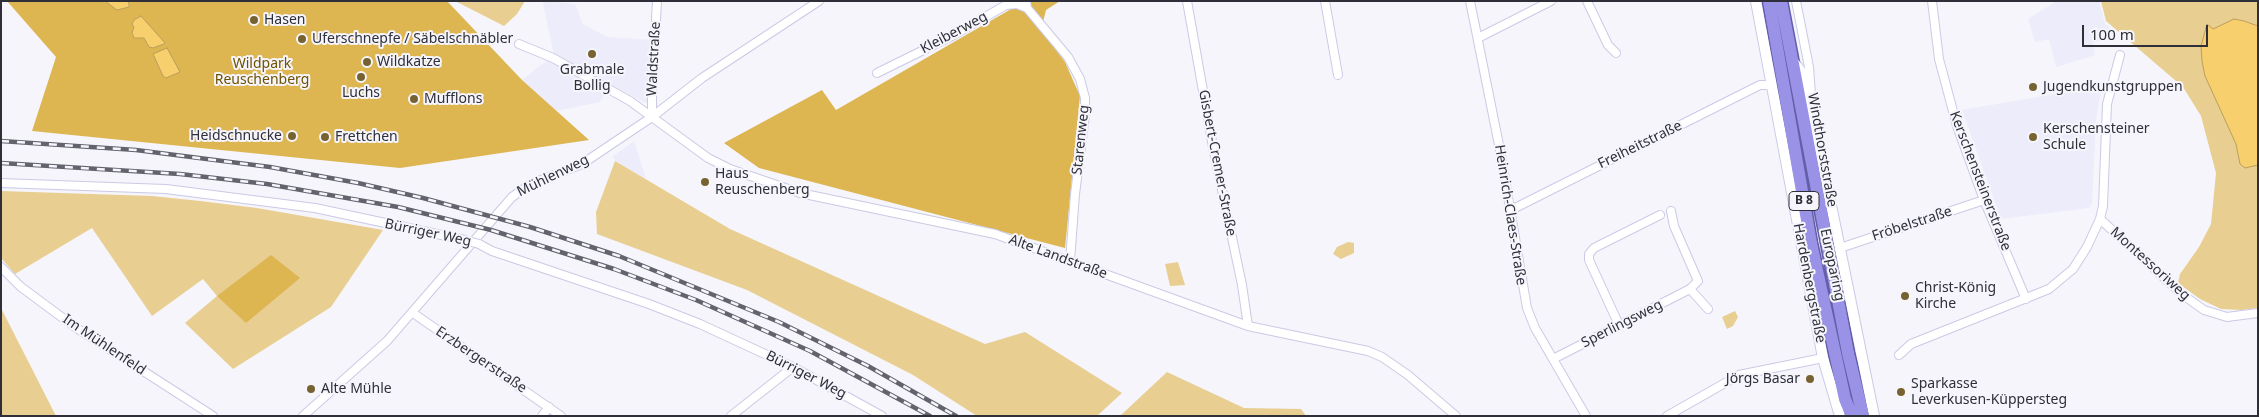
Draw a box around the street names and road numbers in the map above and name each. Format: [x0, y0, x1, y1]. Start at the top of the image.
street label: Kleiberweg [918, 8, 990, 58]
street label: Waldstraße [644, 21, 664, 97]
street label: Gisbert-Cremer-Straße [1195, 88, 1239, 238]
street label: Windthorststraße [1804, 92, 1840, 208]
street label: Starenweg [1069, 104, 1093, 176]
street label: Kerschensteinerstraße [1946, 109, 2014, 253]
street label: Freiheitstraße [1595, 117, 1685, 173]
street label: Heinrich-Claes-Straße [1491, 144, 1529, 286]
street label: Mühlenweg [514, 151, 592, 201]
road number: B 8 [1789, 192, 1819, 210]
street label: Fröbelstraße [1870, 203, 1954, 245]
street label: Bürriger Weg [383, 216, 473, 250]
street label: Hardenbergstraße [1789, 222, 1829, 344]
street label: Montessoriweg [2107, 224, 2193, 304]
street label: Europaring [1816, 227, 1848, 303]
street label: Alte Landstraße [1007, 231, 1109, 283]
street label: Sperlingsweg [1579, 296, 1665, 352]
street label: Im Mühlenfeld [59, 311, 149, 379]
street label: Erzbergerstraße [432, 323, 530, 397]
street label: Bürriger Weg [763, 348, 849, 402]

